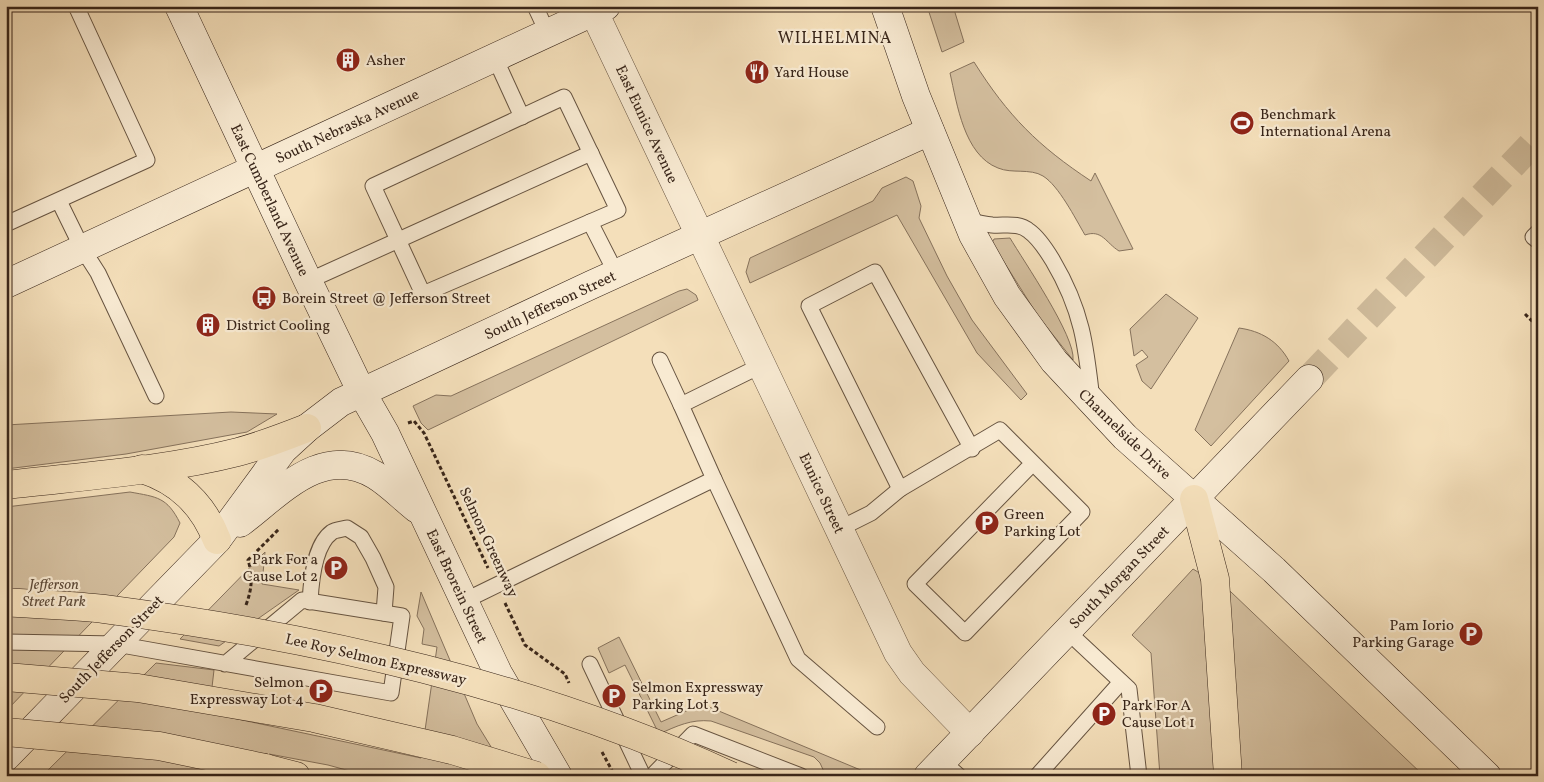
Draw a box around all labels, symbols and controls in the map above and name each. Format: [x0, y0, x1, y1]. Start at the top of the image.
district label: WILHELMINA [778, 28, 892, 50]
building icon: Asher [335, 47, 361, 73]
place label: Asher [366, 51, 405, 72]
restaurant icon: Yard House [744, 59, 770, 85]
street label: East Eunice Avenue [609, 62, 682, 187]
place label: Yard House [774, 63, 849, 84]
street label: South Nebraska Avenue [272, 85, 423, 170]
place label: Benchmark International Arena [1260, 105, 1391, 143]
sports icon: Benchmark International Arena [1229, 110, 1255, 136]
street label: East Cumberland Avenue [224, 121, 313, 280]
street label: South Jefferson Street [481, 267, 620, 346]
bus stop icon: Borein Street @ Jefferson Street [251, 285, 277, 311]
place label: Borein Street @ Jefferson Street [282, 289, 491, 310]
building icon: District Cooling [195, 312, 221, 338]
place label: District Cooling [226, 316, 330, 337]
street label: Channelside Drive [1073, 385, 1175, 485]
street label: Eunice Street [793, 450, 849, 538]
street label: Selmon Greenway [453, 484, 522, 601]
place label: Green Parking Lot [1004, 505, 1080, 543]
parking icon: Green Parking Lot [974, 510, 1000, 536]
street label: South Morgan Street [1065, 522, 1175, 634]
street label: East Brorein Street [420, 526, 491, 647]
place label: Park For a Cause Lot 2 [243, 550, 318, 588]
parking icon: Park For a Cause Lot 2 [323, 555, 349, 581]
park label: Jefferson Street Park [22, 575, 86, 613]
street label: South Jefferson Street [55, 591, 169, 709]
place label: Pam Iorio Parking Garage [1352, 616, 1454, 654]
parking icon: Pam Iorio Parking Garage [1458, 621, 1484, 647]
street label: Lee Roy Selmon Expressway [283, 629, 468, 692]
place label: Selmon Expressway Lot 4 [190, 673, 304, 711]
parking icon: Selmon Expressway Lot 4 [308, 678, 334, 704]
place label: Selmon Expressway Parking Lot 3 [632, 678, 763, 716]
parking icon: Selmon Expressway Parking Lot 3 [601, 683, 627, 709]
place label: Park For A Cause Lot 1 [1122, 696, 1195, 734]
parking icon: Park For A Cause Lot 1 [1091, 701, 1117, 727]

